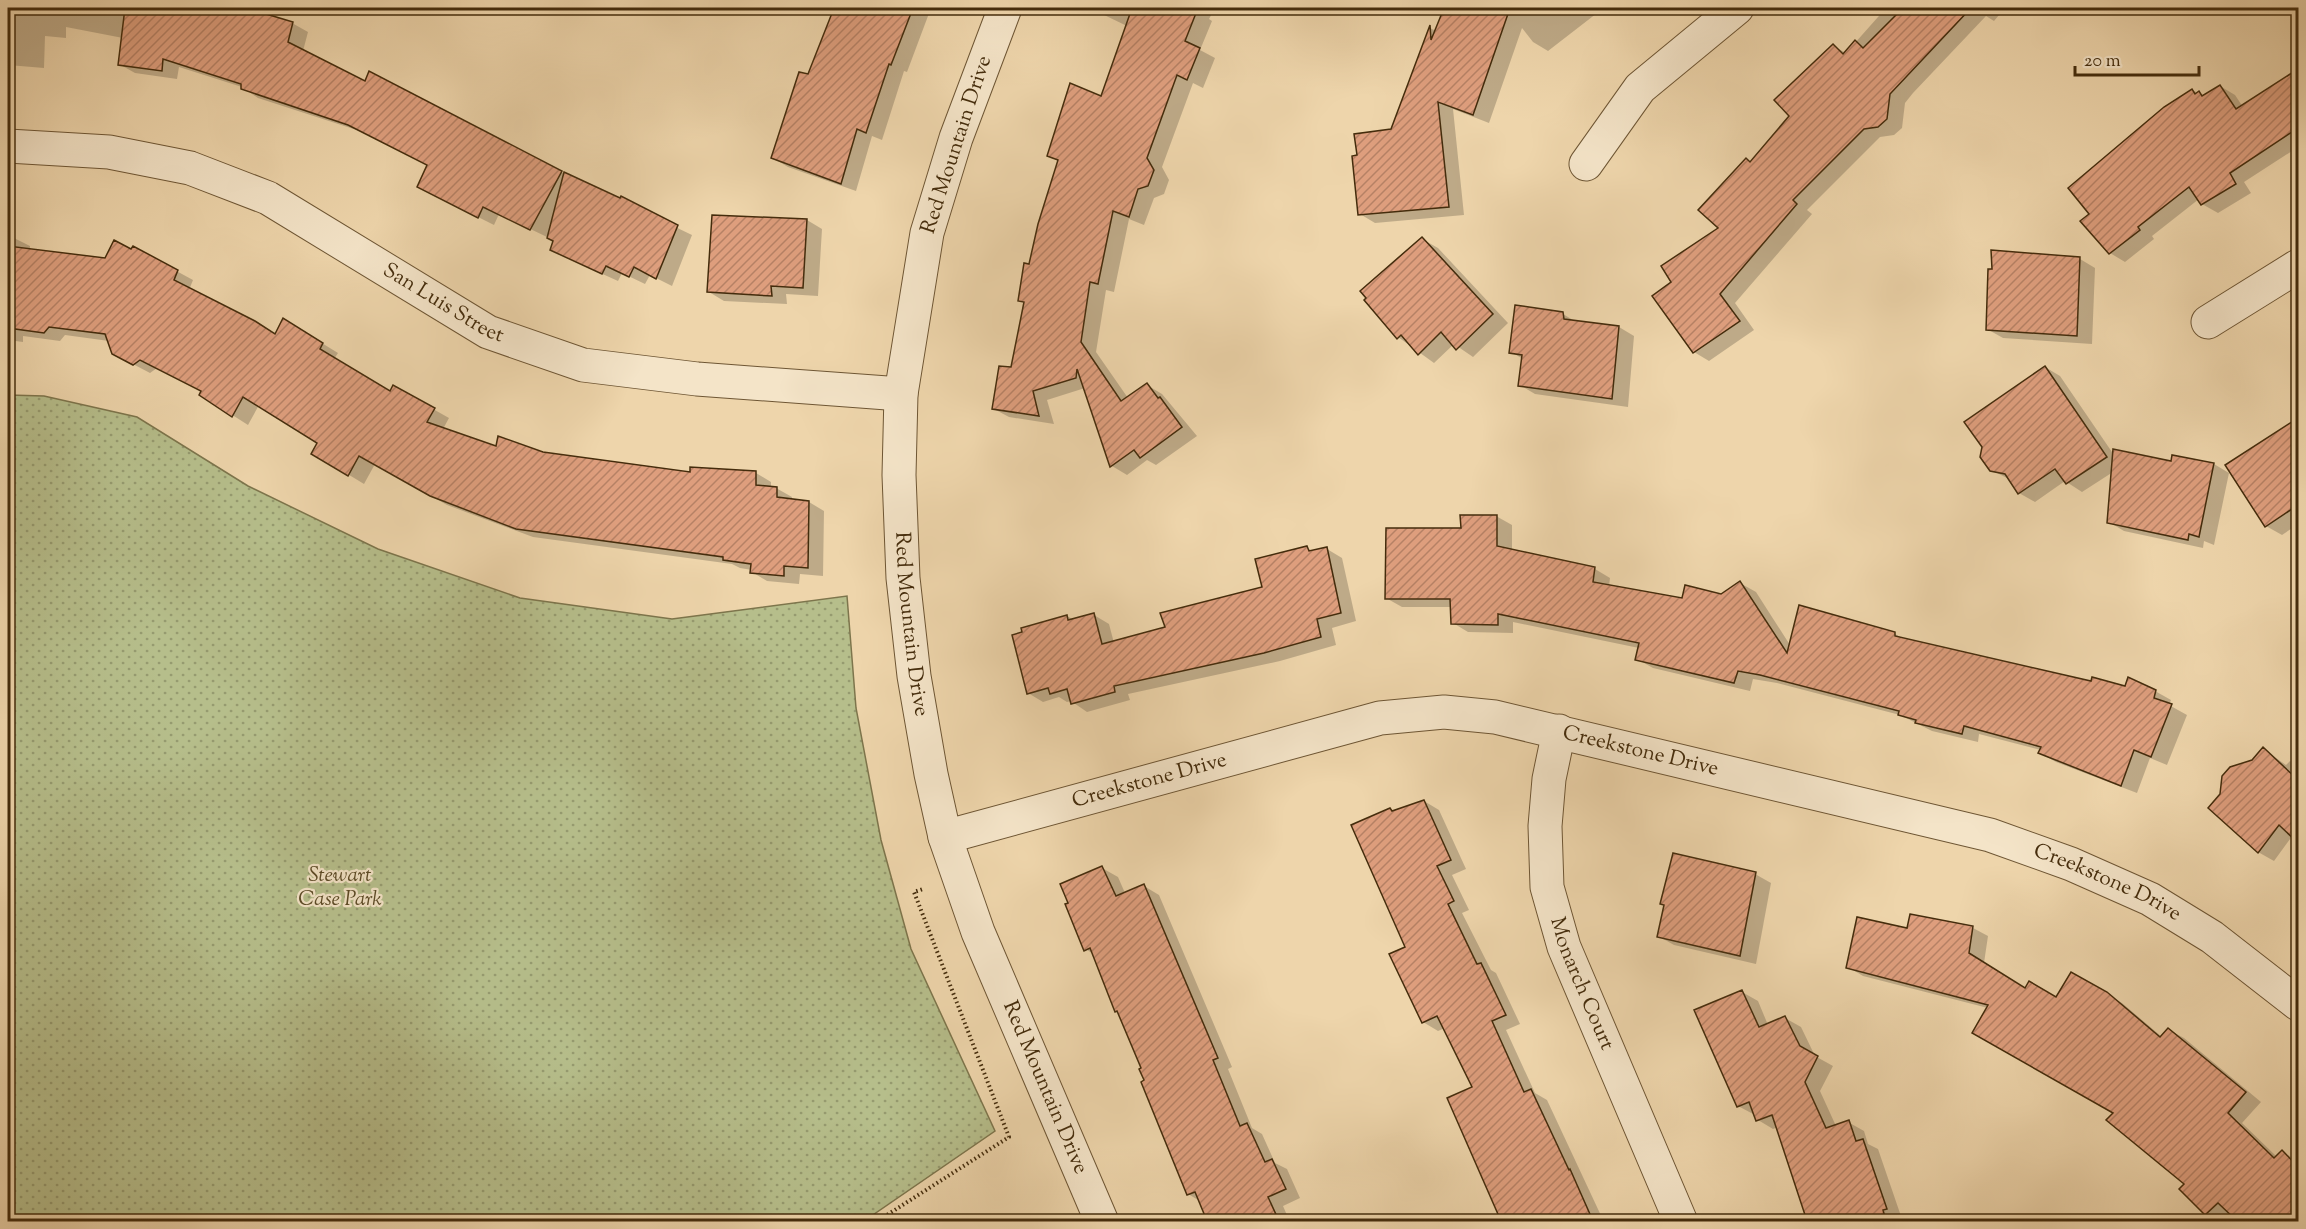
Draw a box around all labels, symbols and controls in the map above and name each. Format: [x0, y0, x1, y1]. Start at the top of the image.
scale bar [2075, 39, 2200, 77]
text: 20 m [2084, 49, 2121, 75]
street label: Red Mountain Drive [914, 52, 1000, 238]
street label: San Luis Street [377, 256, 508, 351]
street label: Red Mountain Drive [886, 531, 936, 719]
street label: Creekstone Drive [1559, 719, 1721, 785]
street label: Creekstone Drive [1069, 746, 1230, 817]
street label: Creekstone Drive [2029, 837, 2187, 930]
park label: Stewart Case Park [298, 861, 382, 915]
street label: Monarch Court [1541, 914, 1621, 1055]
street label: Red Mountain Drive [994, 996, 1095, 1179]

